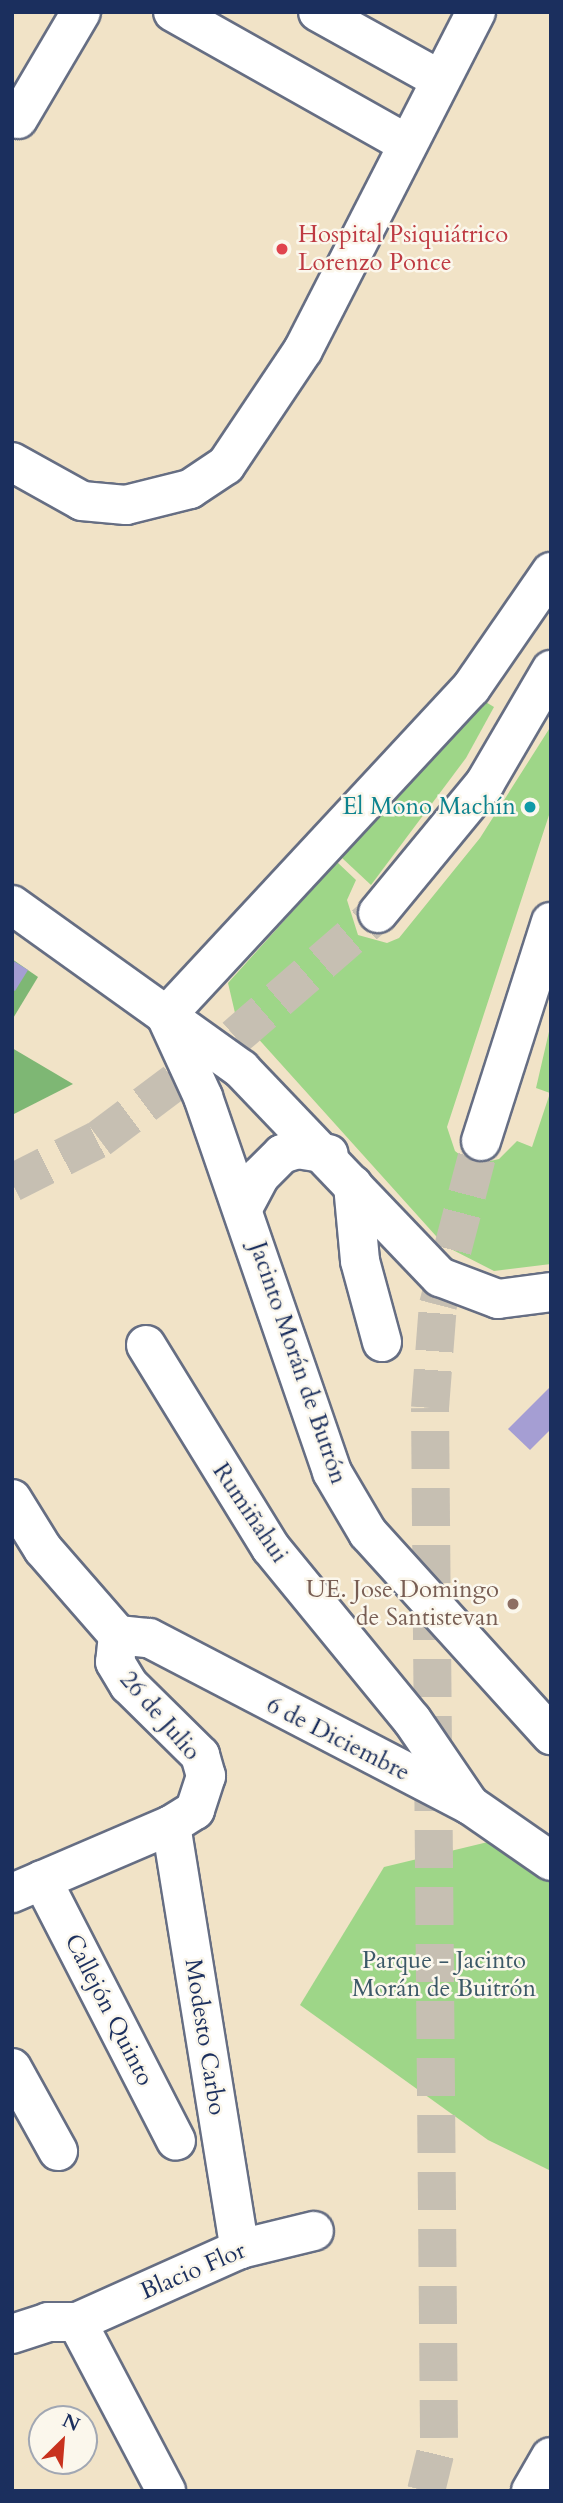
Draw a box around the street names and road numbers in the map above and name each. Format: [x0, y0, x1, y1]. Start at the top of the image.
street label: Jacinto Morán de Butrón [243, 1238, 353, 1488]
street label: Rumiñahui [206, 1458, 294, 1568]
street label: 26 de Julio [114, 1666, 206, 1766]
street label: 6 de Diciembre [262, 1691, 414, 1787]
street label: Callejón Quinto [58, 1929, 160, 2091]
street label: Modesto Carbo [178, 1957, 232, 2117]
street label: Blacio Flor [136, 2236, 250, 2306]

